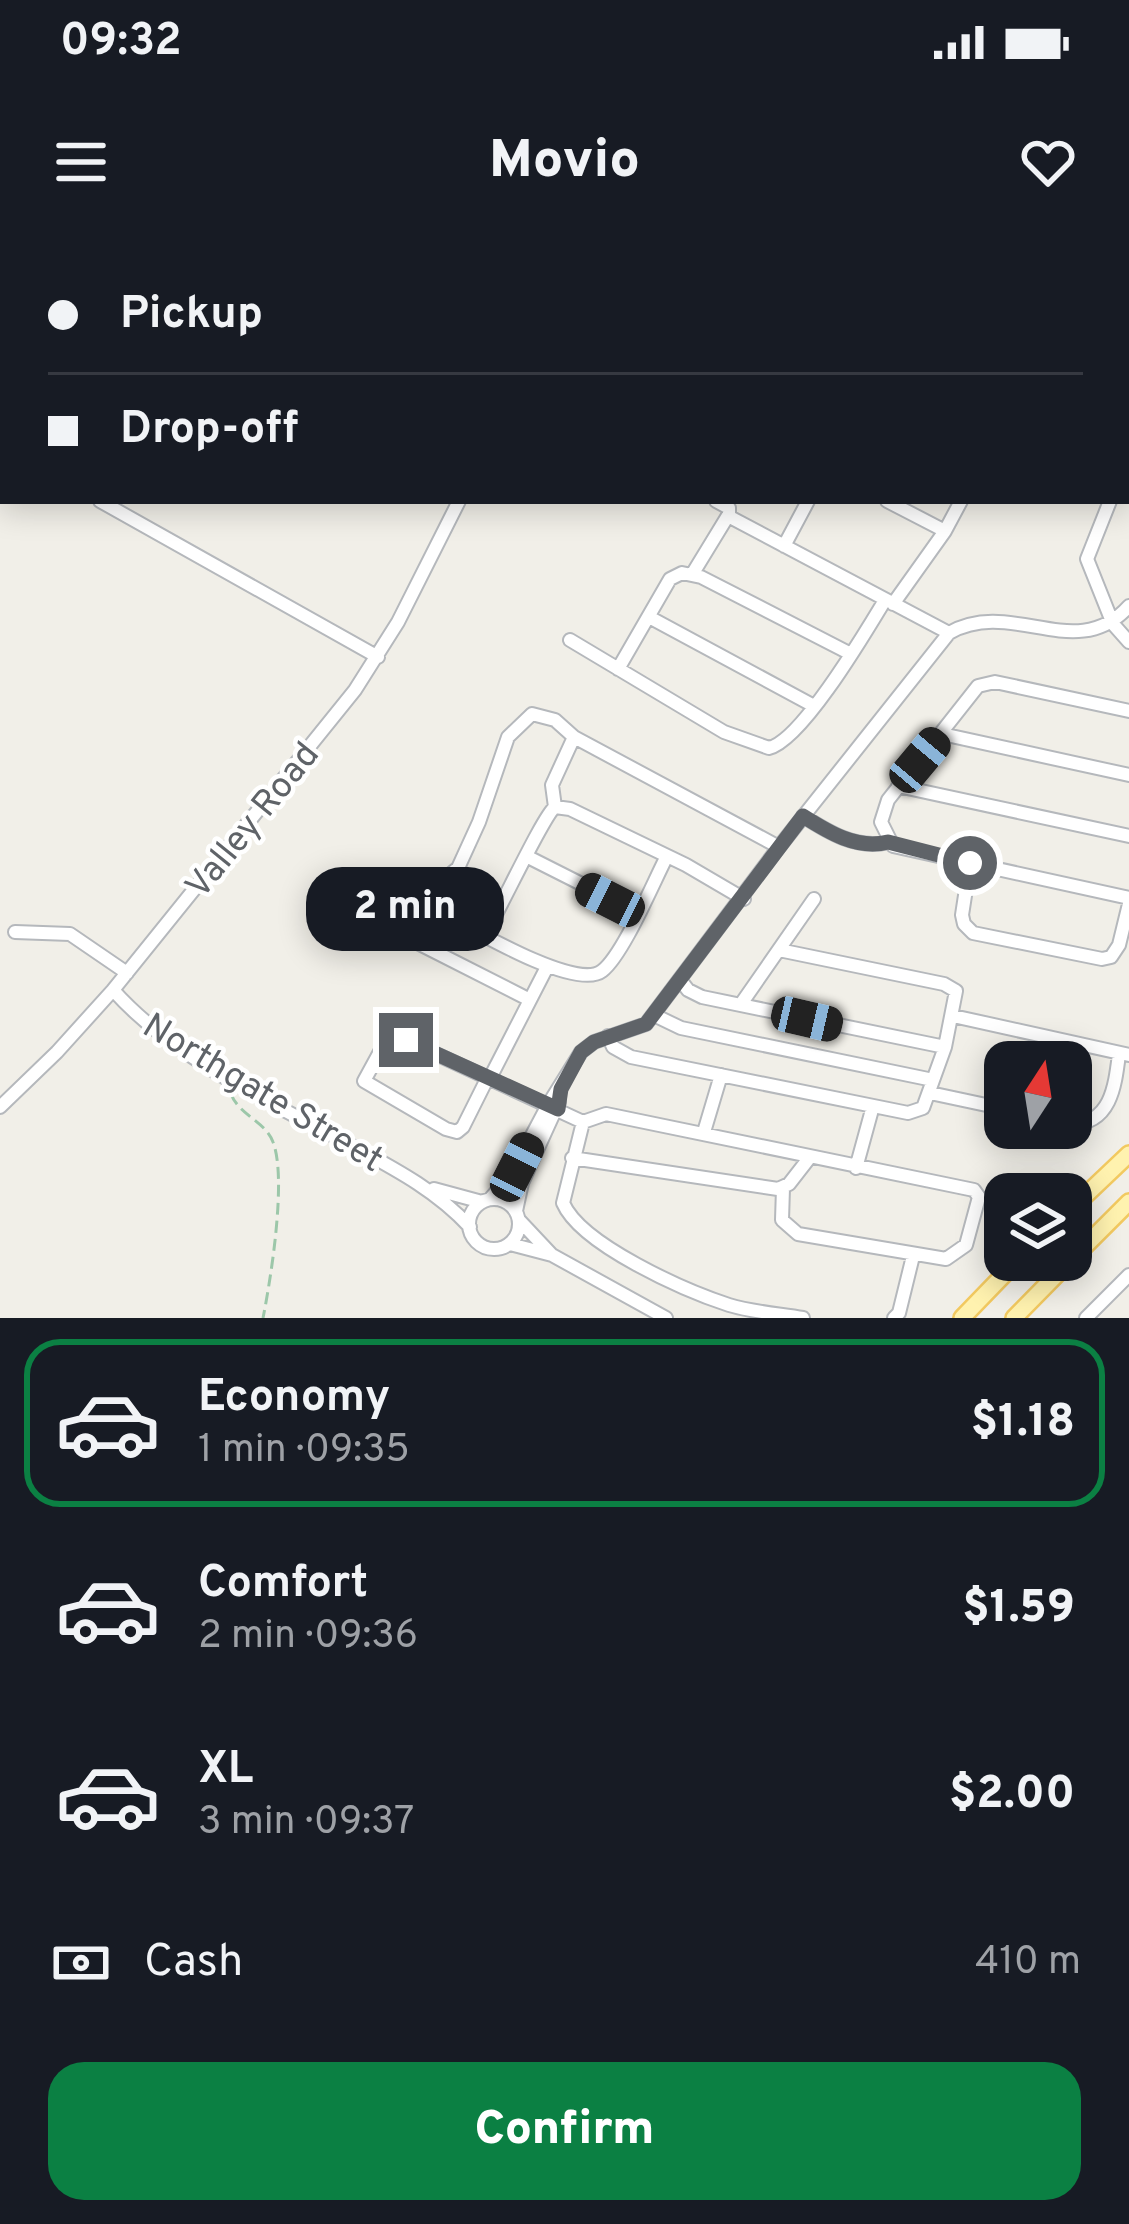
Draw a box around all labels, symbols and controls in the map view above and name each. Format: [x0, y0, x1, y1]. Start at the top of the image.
text: 09:32 [60, 14, 182, 71]
text: Movio [489, 128, 640, 197]
icon: menu [48, 129, 114, 195]
icon: heart [1015, 129, 1081, 195]
text: Pickup [120, 287, 263, 344]
text: Drop-off [120, 402, 299, 459]
car [883, 721, 957, 799]
street label: Valley Road [177, 734, 331, 909]
route start [943, 836, 997, 890]
callout: 2 min [307, 866, 505, 950]
car [570, 868, 650, 932]
text: 2 min [353, 884, 457, 933]
car [768, 993, 846, 1045]
street label: Northgate Street [133, 1004, 391, 1184]
route end [379, 1013, 433, 1067]
north arrow [984, 1041, 1092, 1149]
map controls [984, 1041, 1092, 1281]
car [485, 1127, 549, 1207]
button: layers [984, 1173, 1092, 1281]
icon: car [54, 1369, 162, 1477]
text: Economy [198, 1370, 390, 1427]
text: $1.18 [971, 1395, 1075, 1452]
text: 1 min · 09:35 [198, 1427, 410, 1476]
icon: car [54, 1555, 162, 1663]
text: Comfort [198, 1556, 368, 1613]
text: $1.59 [962, 1581, 1075, 1638]
text: 2 min · 09:36 [198, 1613, 418, 1662]
icon: car [54, 1741, 162, 1849]
text: XL [198, 1742, 253, 1799]
text: $2.00 [949, 1767, 1075, 1824]
text: 3 min · 09:37 [198, 1799, 414, 1848]
icon: cash [48, 1930, 114, 1996]
text: Cash [144, 1935, 243, 1992]
text: 410 m [975, 1939, 1081, 1988]
button: Confirm [48, 2062, 1081, 2200]

